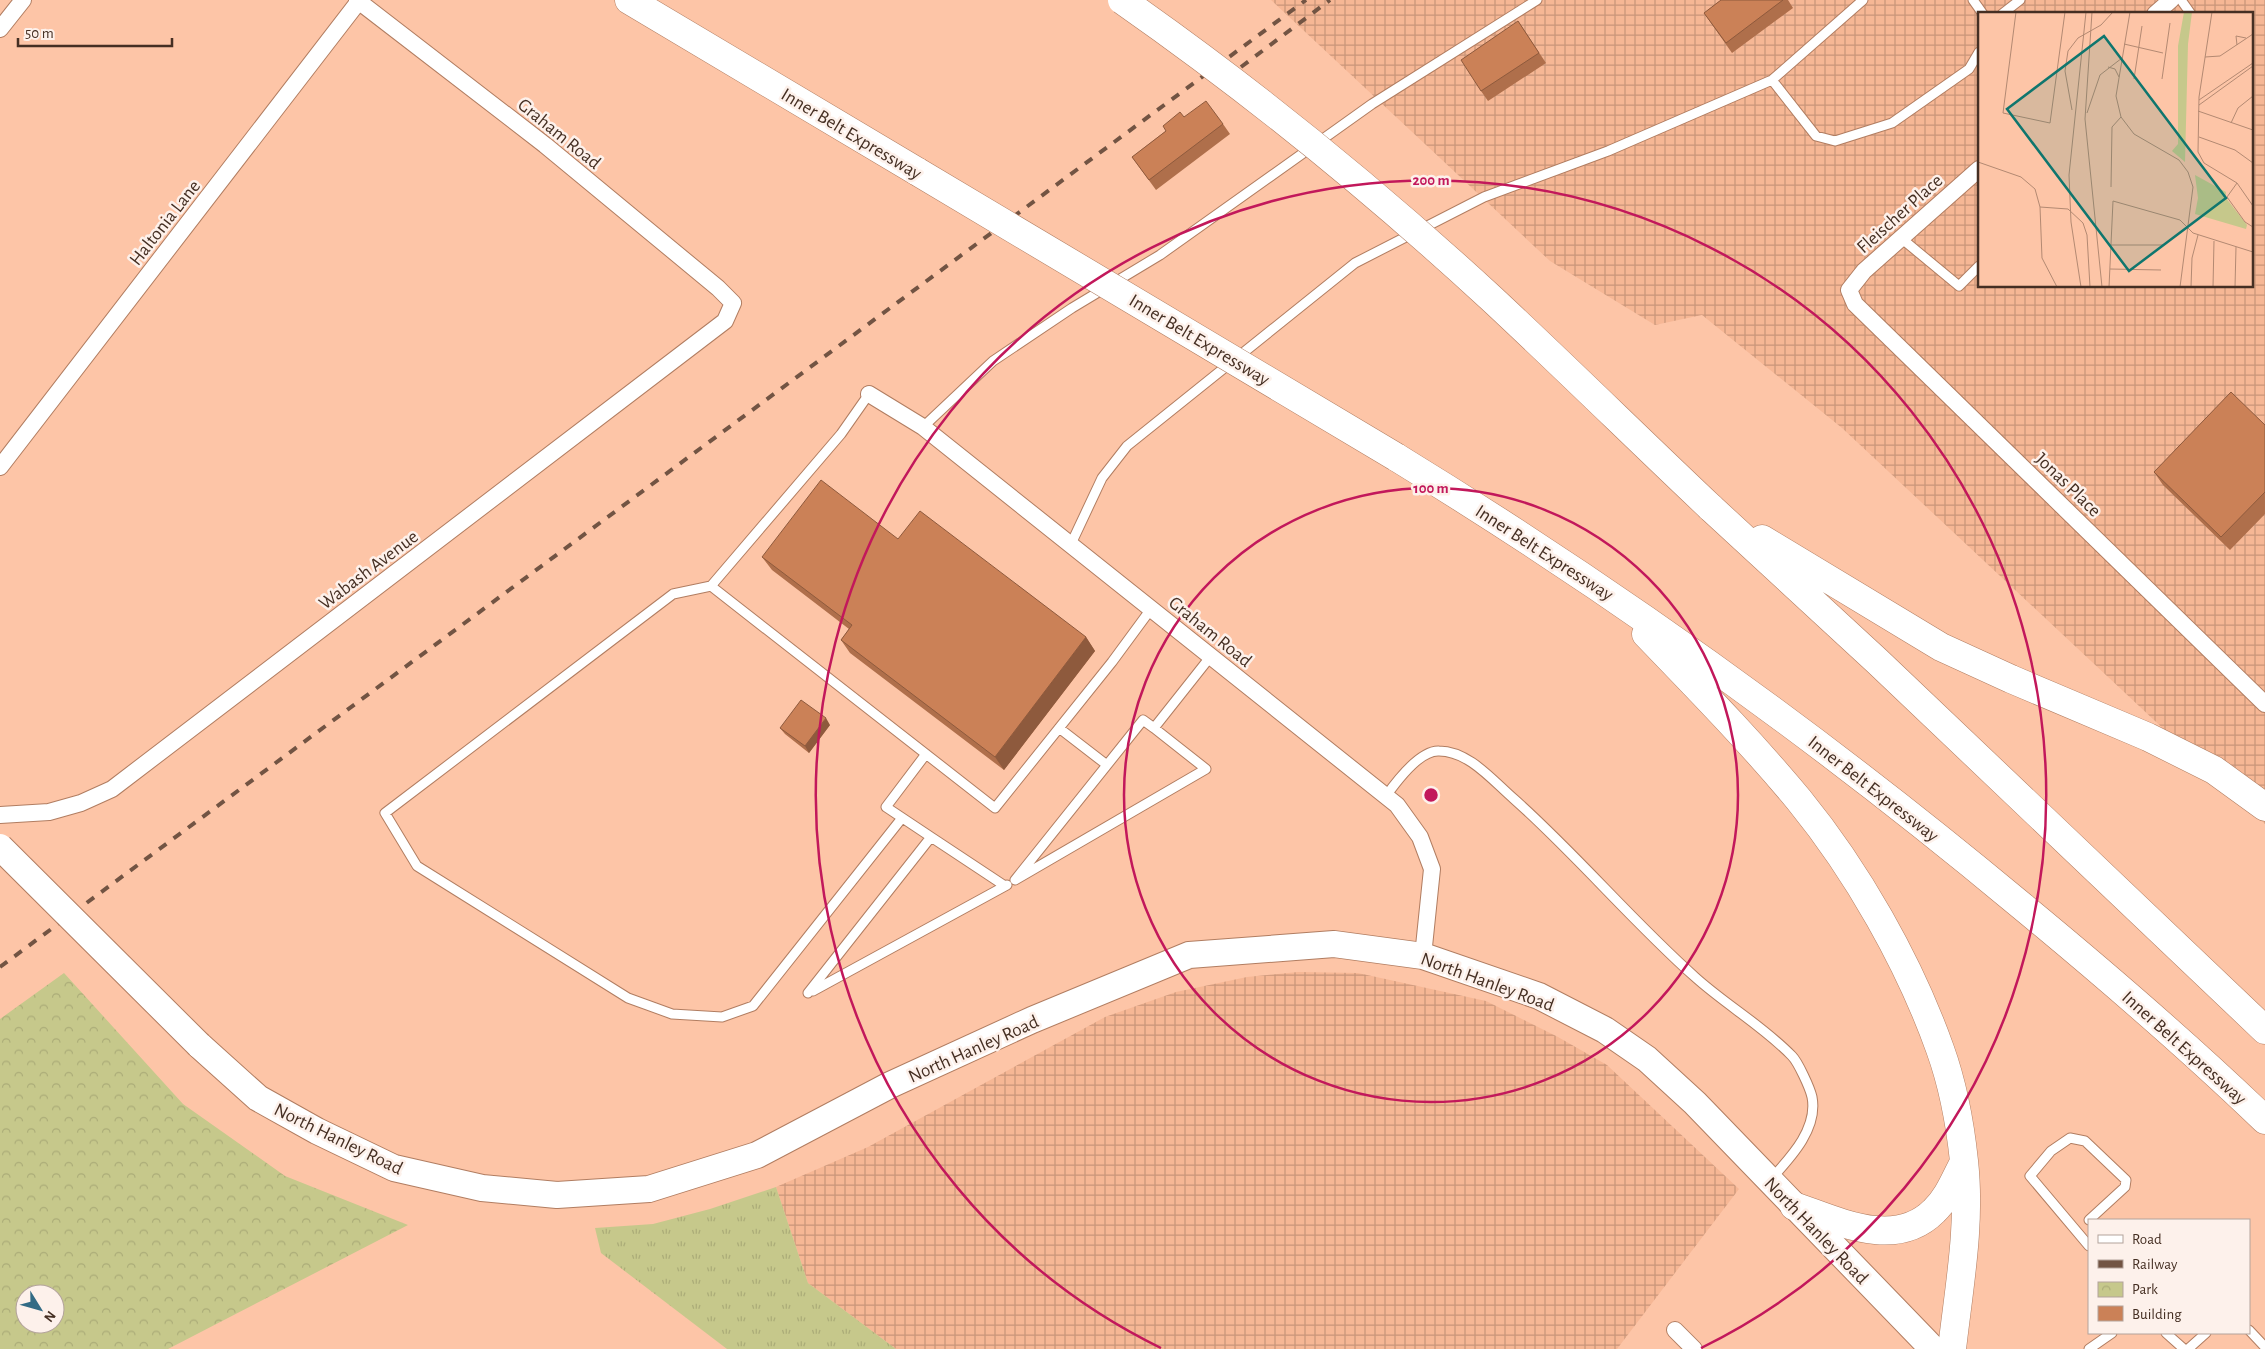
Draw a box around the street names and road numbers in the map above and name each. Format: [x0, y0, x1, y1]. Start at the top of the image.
street label: Inner Belt Expressway [778, 85, 925, 184]
street label: Graham Road [514, 95, 604, 173]
street label: Fleischer Place [1854, 171, 1946, 257]
street label: Haltonia Lane [126, 177, 204, 269]
street label: Inner Belt Expressway [1126, 291, 1273, 390]
street label: Jonas Place [2032, 449, 2104, 521]
street label: Inner Belt Expressway [1472, 502, 1616, 605]
street label: Wabash Avenue [316, 527, 422, 614]
street label: Graham Road [1165, 593, 1255, 671]
street label: Inner Belt Expressway [1804, 732, 1942, 846]
street label: North Hanley Road [1418, 949, 1557, 1015]
street label: Inner Belt Expressway [2118, 988, 2250, 1109]
street label: North Hanley Road [906, 1012, 1042, 1087]
street label: North Hanley Road [271, 1100, 406, 1179]
street label: North Hanley Road [1760, 1174, 1872, 1288]

